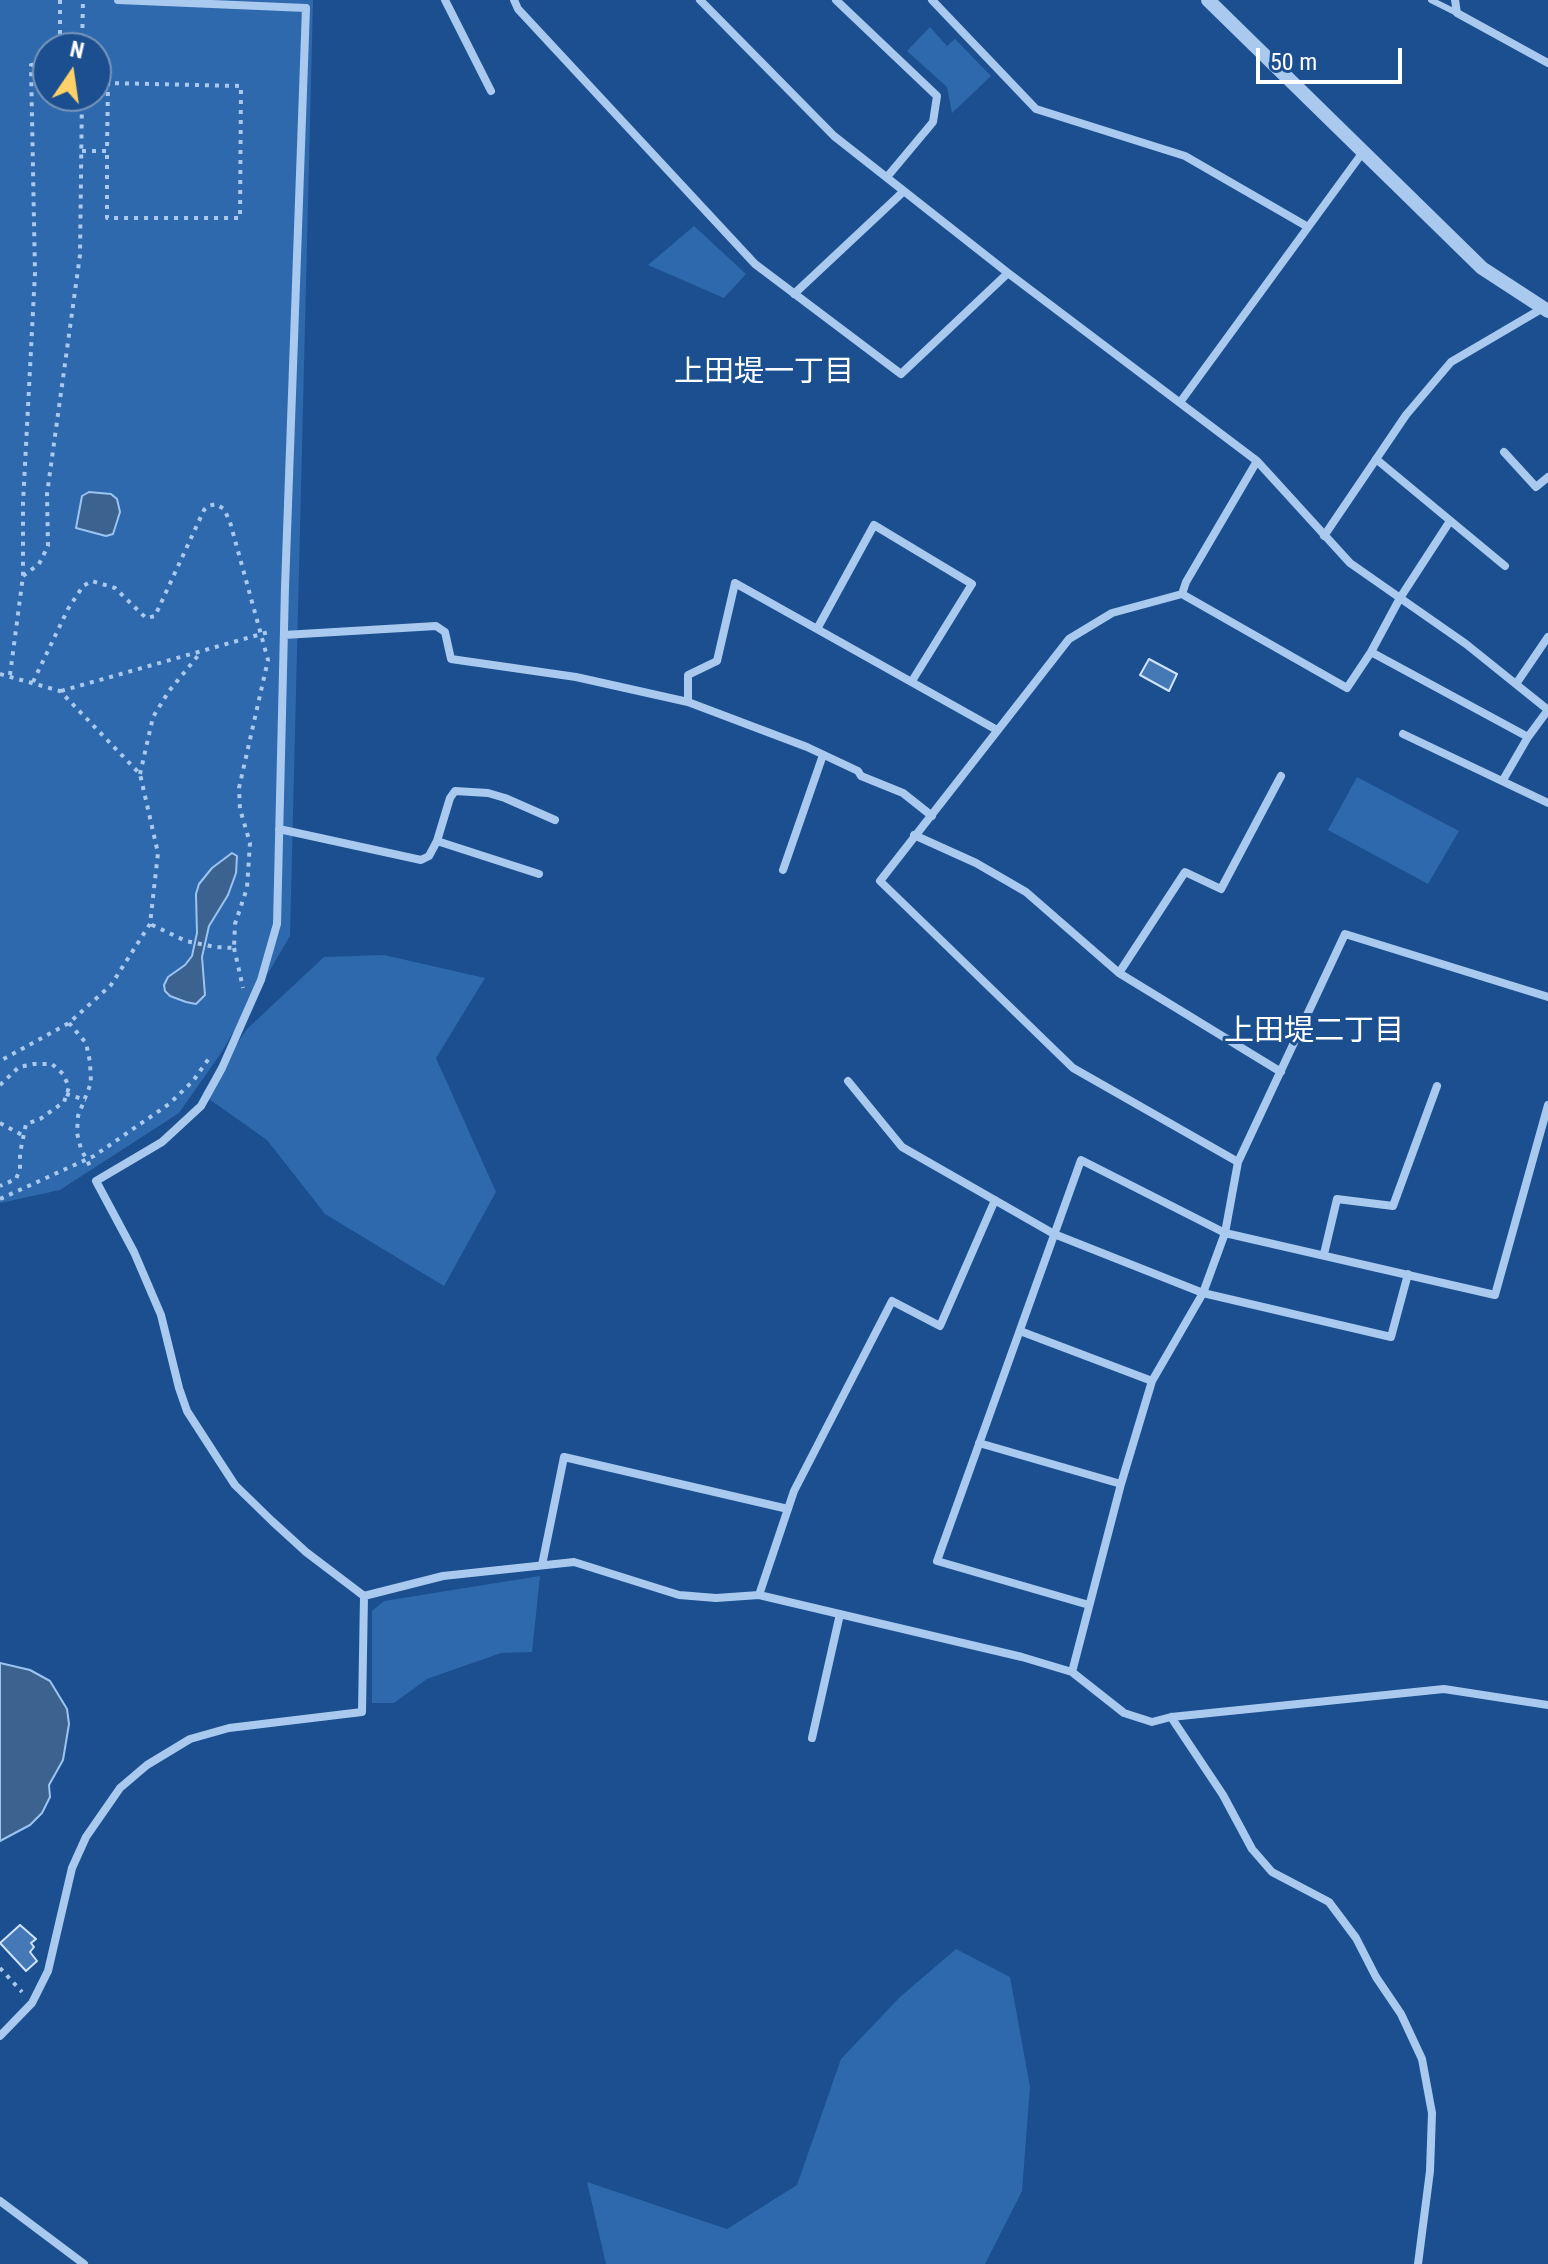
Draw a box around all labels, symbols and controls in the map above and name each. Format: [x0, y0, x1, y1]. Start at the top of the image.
north arrow [32, 32, 112, 112]
scale bar [1260, 32, 1406, 82]
text: N [68, 36, 86, 64]
text: 50 m [1270, 48, 1317, 76]
district label: 上田堤一丁目 [674, 355, 854, 391]
district label: 上田堤二丁目 [1224, 1014, 1404, 1050]

